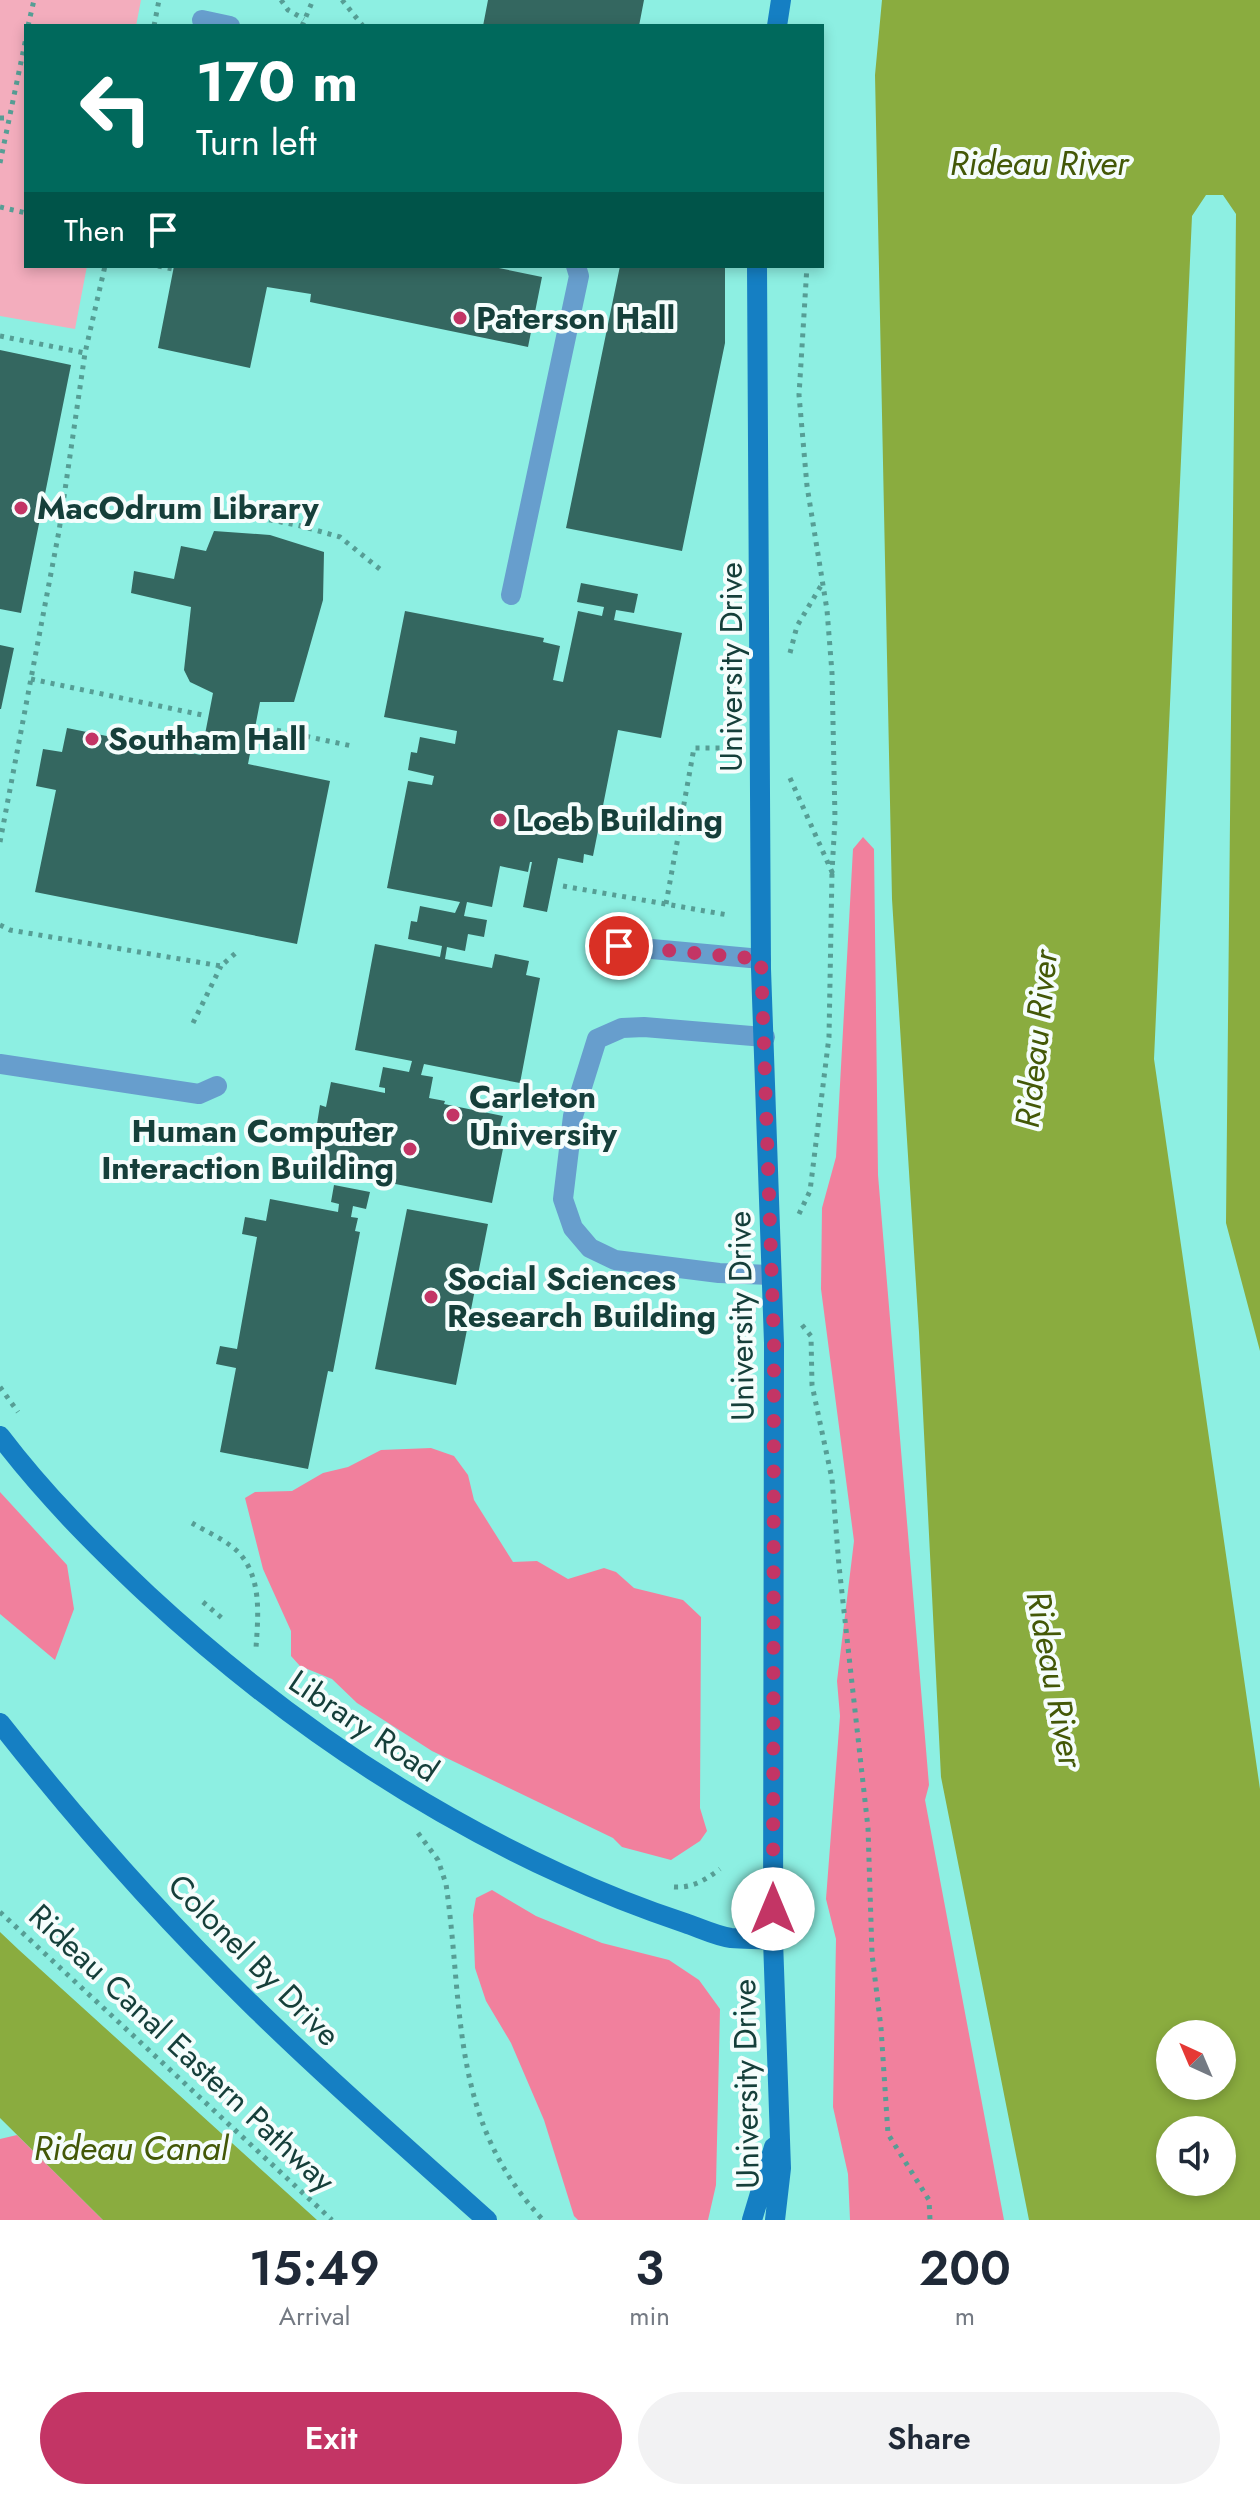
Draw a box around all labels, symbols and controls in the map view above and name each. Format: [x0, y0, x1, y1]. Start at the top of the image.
text: 170 m [196, 41, 358, 122]
icon: left [64, 56, 168, 160]
text: Turn left [196, 116, 317, 168]
water label: Rideau River [950, 139, 1130, 188]
icon: arrive [141, 208, 185, 252]
text: Then [64, 209, 125, 252]
place label: Paterson Hall [476, 295, 675, 341]
marker: Paterson Hall [451, 309, 469, 327]
place label: MacOdrum Library [37, 485, 319, 531]
marker: MacOdrum Library [12, 499, 30, 517]
street label: University Drive [708, 562, 754, 772]
place label: Southam Hall [108, 716, 306, 762]
marker: Southam Hall [83, 730, 101, 748]
place label: Loeb Building [516, 797, 723, 843]
marker: Loeb Building [491, 811, 509, 829]
pin [585, 912, 653, 980]
icon: arrive [597, 924, 641, 968]
water label: Rideau River [1003, 946, 1070, 1130]
place label: Carleton University [469, 1074, 617, 1157]
marker: Carleton University [444, 1106, 462, 1124]
place label: Human Computer Interaction Building [101, 1108, 394, 1191]
marker: Human Computer Interaction Building [401, 1140, 419, 1158]
street label: University Drive [716, 1211, 766, 1421]
place label: Social Sciences Research Building [447, 1256, 716, 1339]
marker: Social Sciences Research Building [422, 1288, 440, 1306]
water label: Rideau River [1013, 1587, 1096, 1773]
street label: Library Road [280, 1659, 448, 1793]
street label: Colonel By Drive [157, 1863, 351, 2057]
position arrow [731, 1867, 815, 1951]
street label: Rideau Canal Eastern Pathway [21, 1896, 343, 2200]
street label: University Drive [721, 1979, 771, 2189]
north arrow [1156, 2020, 1236, 2100]
map controls [1156, 2020, 1236, 2196]
button: sound [1156, 2116, 1236, 2196]
water label: Rideau Canal [34, 2128, 228, 2168]
text: 15:49 [249, 2234, 380, 2303]
text: 3 [635, 2234, 664, 2303]
text: 200 [919, 2234, 1011, 2303]
text: Arrival [279, 2297, 350, 2335]
text: min [629, 2297, 670, 2335]
text: m [955, 2297, 975, 2335]
button: Exit [40, 2392, 622, 2484]
button: Share [638, 2392, 1220, 2484]

